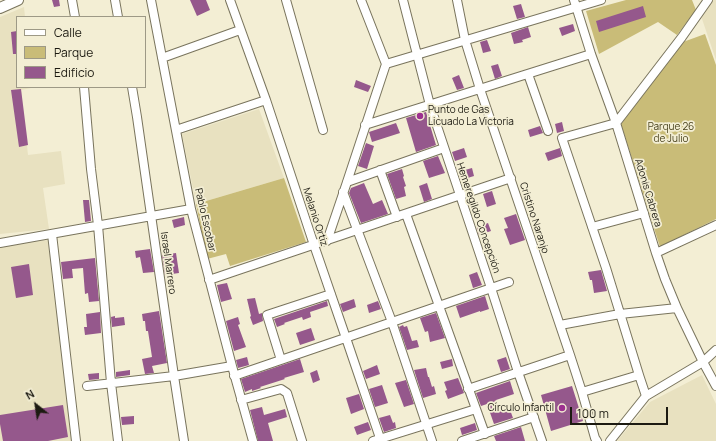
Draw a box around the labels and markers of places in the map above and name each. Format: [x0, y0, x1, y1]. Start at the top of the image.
place label: Punto de Gas Licuado La Victoria [428, 104, 514, 128]
marker: Punto de Gas Licuado La Victoria [415, 111, 425, 121]
place label: Círculo Infantil [487, 402, 554, 414]
marker: Círculo Infantil [557, 403, 567, 413]

